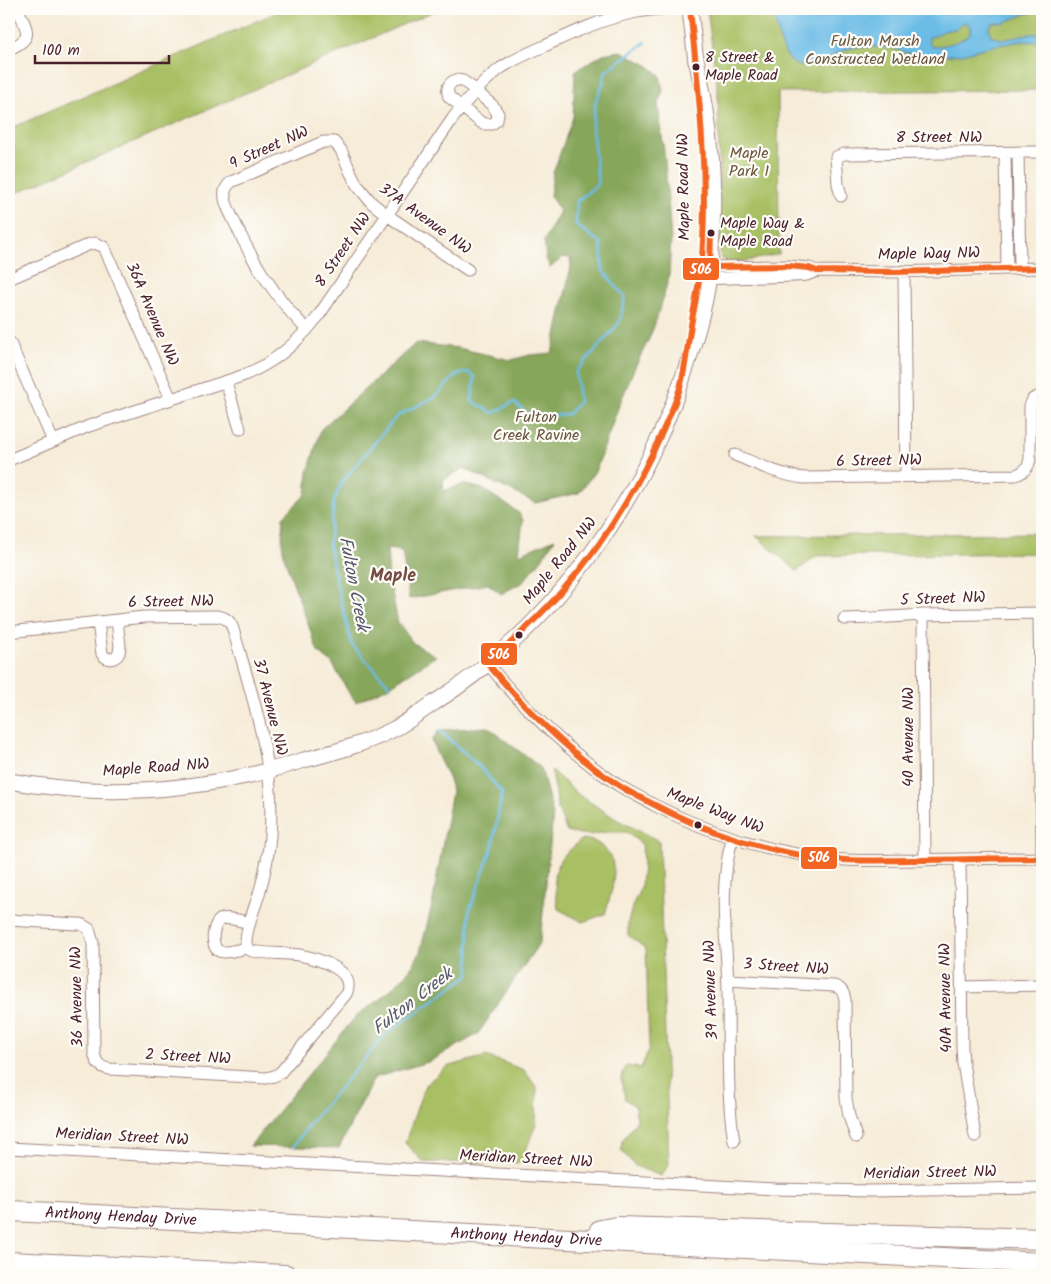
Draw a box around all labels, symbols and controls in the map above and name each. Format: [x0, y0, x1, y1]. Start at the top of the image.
park label: Fulton Marsh Constructed Wetland [805, 29, 946, 72]
scale bar [35, 32, 169, 64]
text: 100 m [42, 39, 80, 63]
place label: 8 Street & Maple Road [705, 46, 778, 88]
marker: 8 Street & Maple Road [691, 62, 701, 72]
street label: 9 Street NW [225, 119, 313, 177]
street label: 8 Street NW [896, 125, 982, 150]
street label: Maple Road NW [671, 133, 697, 241]
park label: Maple Park 1 [729, 141, 769, 184]
street label: 37A Avenue NW [373, 177, 477, 261]
street label: 8 Street NW [308, 207, 378, 293]
place label: Maple Way & Maple Road [720, 212, 805, 254]
marker: Maple Way & Maple Road [706, 228, 716, 238]
street label: Maple Way NW [877, 241, 981, 267]
line badge: 506 [682, 257, 720, 281]
street label: 36A Avenue NW [119, 258, 185, 370]
text: 506 [689, 259, 712, 281]
park label: Fulton Creek Ravine [493, 405, 579, 448]
street label: 6 Street NW [836, 448, 922, 474]
street label: Maple Road NW [517, 511, 603, 611]
water label: Fulton Creek [330, 534, 377, 636]
district label: Maple [370, 562, 416, 591]
street label: 5 Street NW [900, 585, 986, 613]
street label: 6 Street NW [128, 589, 214, 615]
unlabelled marker [514, 630, 524, 640]
line badge: 506 [480, 642, 518, 666]
text: 506 [487, 644, 510, 666]
street label: 37 Avenue NW [246, 656, 294, 758]
street label: 40 Avenue NW [896, 687, 921, 787]
street label: Maple Road NW [102, 752, 210, 784]
street label: Maple Way NW [663, 781, 767, 841]
unlabelled marker [693, 820, 703, 830]
line badge: 506 [800, 846, 838, 870]
text: 506 [807, 847, 830, 869]
street label: 39 Avenue NW [697, 939, 725, 1041]
street label: 40A Avenue NW [933, 943, 959, 1053]
street label: 36 Avenue NW [64, 946, 90, 1048]
street label: 3 Street NW [742, 952, 830, 982]
water label: Fulton Creek [366, 960, 462, 1043]
street label: 2 Street NW [144, 1042, 232, 1072]
street label: Meridian Street NW [55, 1121, 189, 1153]
street label: Meridian Street NW [459, 1143, 593, 1175]
street label: Meridian Street NW [863, 1159, 997, 1187]
street label: Anthony Henday Drive [44, 1200, 197, 1233]
street label: Anthony Henday Drive [450, 1221, 603, 1253]

